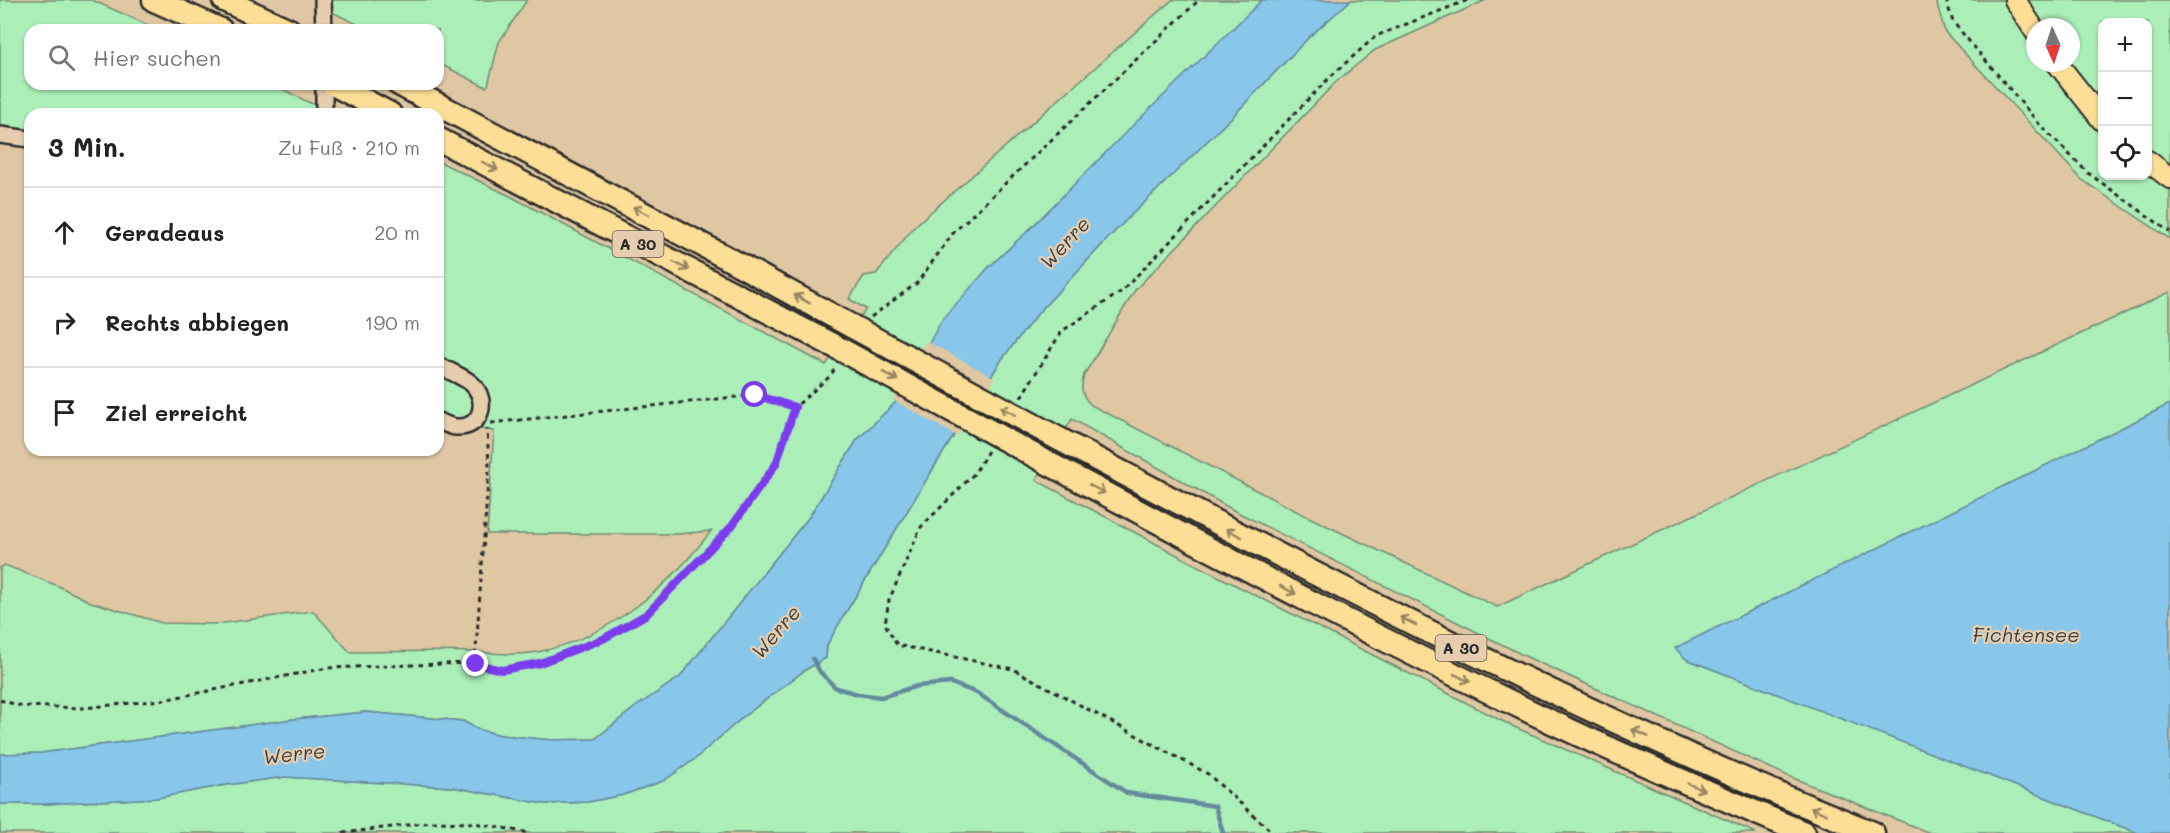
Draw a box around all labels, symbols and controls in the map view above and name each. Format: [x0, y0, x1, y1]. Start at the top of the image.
north arrow [2026, 18, 2080, 72]
map controls [2098, 18, 2152, 180]
button: + [2098, 18, 2152, 72]
search box [24, 24, 444, 90]
icon: search [45, 41, 78, 74]
text: Hier suchen [93, 43, 221, 72]
button: − [2098, 72, 2152, 126]
button: locate [2098, 126, 2152, 180]
text: 3 Min. [48, 130, 126, 164]
text: Zu Fuß · 210 m [278, 134, 420, 160]
one-way arrow [481, 160, 498, 172]
one-way arrow [632, 205, 650, 216]
water label: Werre [1033, 211, 1095, 274]
icon: ahead [48, 216, 81, 249]
text: Geradeaus [105, 218, 224, 247]
text: 20 m [374, 219, 420, 245]
road number: A 30 [612, 231, 664, 257]
one-way arrow [672, 261, 690, 272]
one-way arrow [794, 293, 811, 305]
icon: right [48, 306, 81, 339]
text: Rechts abbiegen [105, 308, 289, 337]
text: 190 m [365, 309, 420, 335]
one-way arrow [880, 371, 898, 382]
route start [741, 381, 767, 407]
icon: arrive [48, 396, 81, 429]
text: Ziel erreicht [105, 398, 247, 427]
one-way arrow [1000, 405, 1017, 417]
one-way arrow [1088, 483, 1105, 495]
one-way arrow [1225, 526, 1243, 538]
one-way arrow [1279, 585, 1297, 596]
water label: Werre [745, 599, 806, 663]
one-way arrow [1399, 615, 1417, 626]
water label: Fichtensee [1972, 621, 2080, 647]
road number: A 30 [1436, 635, 1486, 661]
route end [462, 650, 488, 676]
one-way arrow [1453, 672, 1471, 684]
one-way arrow [1632, 727, 1650, 738]
water label: Werre [262, 737, 326, 769]
one-way arrow [1687, 782, 1705, 793]
one-way arrow [1810, 805, 1829, 816]

